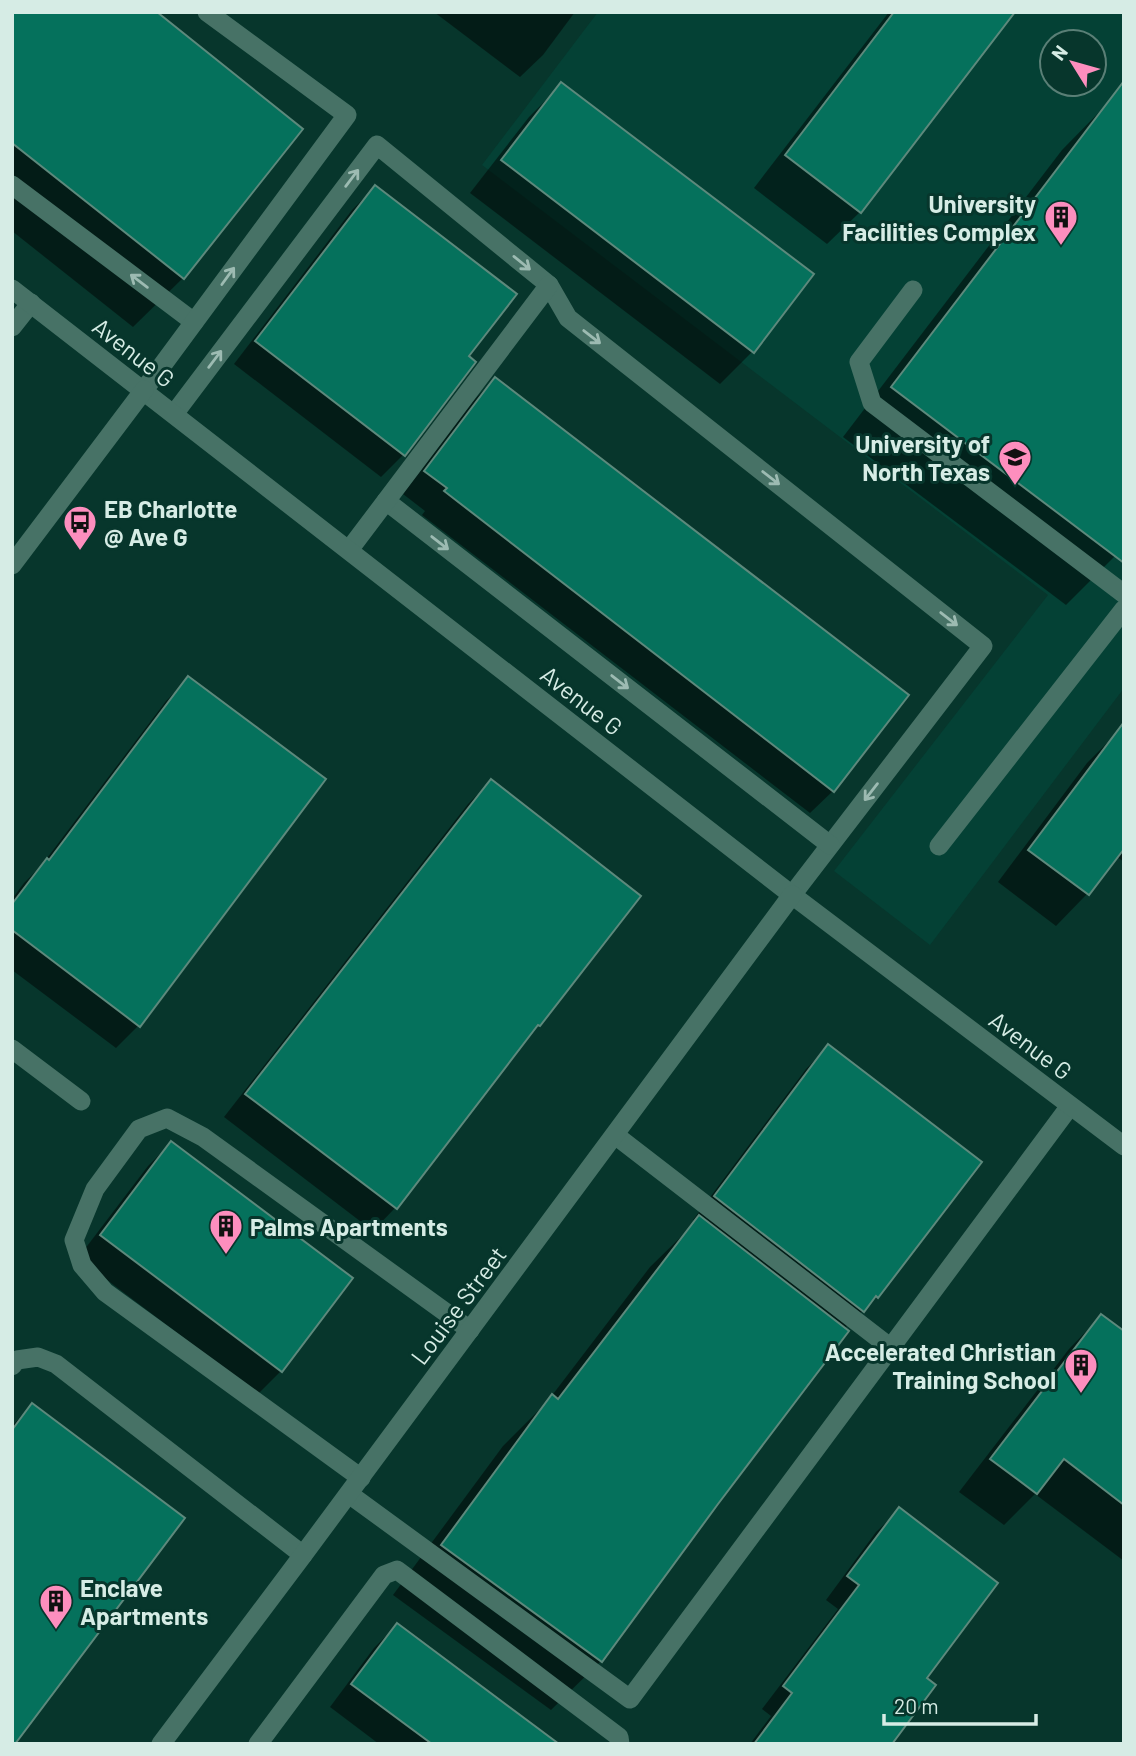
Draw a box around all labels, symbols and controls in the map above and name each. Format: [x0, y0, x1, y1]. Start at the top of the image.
north arrow [1038, 28, 1108, 98]
text: N [1046, 40, 1072, 64]
one-way arrow [345, 169, 360, 188]
place label: University Facilities Complex [842, 189, 1036, 246]
building icon: University Facilities Complex [1042, 198, 1080, 247]
one-way arrow [513, 255, 531, 271]
one-way arrow [221, 267, 235, 286]
one-way arrow [131, 274, 149, 289]
street label: Avenue G [87, 311, 181, 393]
one-way arrow [582, 329, 601, 344]
one-way arrow [208, 350, 223, 369]
place label: University of North Texas [855, 429, 990, 486]
school or university icon: University of North Texas [996, 438, 1034, 487]
one-way arrow [761, 470, 779, 485]
place label: EB Charlotte @ Ave G [104, 494, 237, 551]
bus stop icon: EB Charlotte @ Ave G [61, 503, 99, 552]
one-way arrow [430, 535, 448, 550]
one-way arrow [939, 611, 958, 626]
street label: Avenue G [535, 659, 629, 741]
one-way arrow [610, 674, 628, 689]
one-way arrow [864, 782, 879, 800]
street label: Avenue G [984, 1005, 1078, 1085]
building icon: Palms Apartments [207, 1207, 245, 1256]
place label: Palms Apartments [250, 1212, 448, 1241]
street label: Louise Street [404, 1240, 512, 1370]
place label: Accelerated Christian Training School [825, 1337, 1056, 1394]
building icon: Accelerated Christian Training School [1062, 1346, 1100, 1395]
place label: Enclave Apartments [80, 1573, 208, 1630]
building icon: Enclave Apartments [37, 1582, 75, 1631]
scale bar [884, 1682, 1036, 1726]
text: 20 m [894, 1693, 939, 1718]

